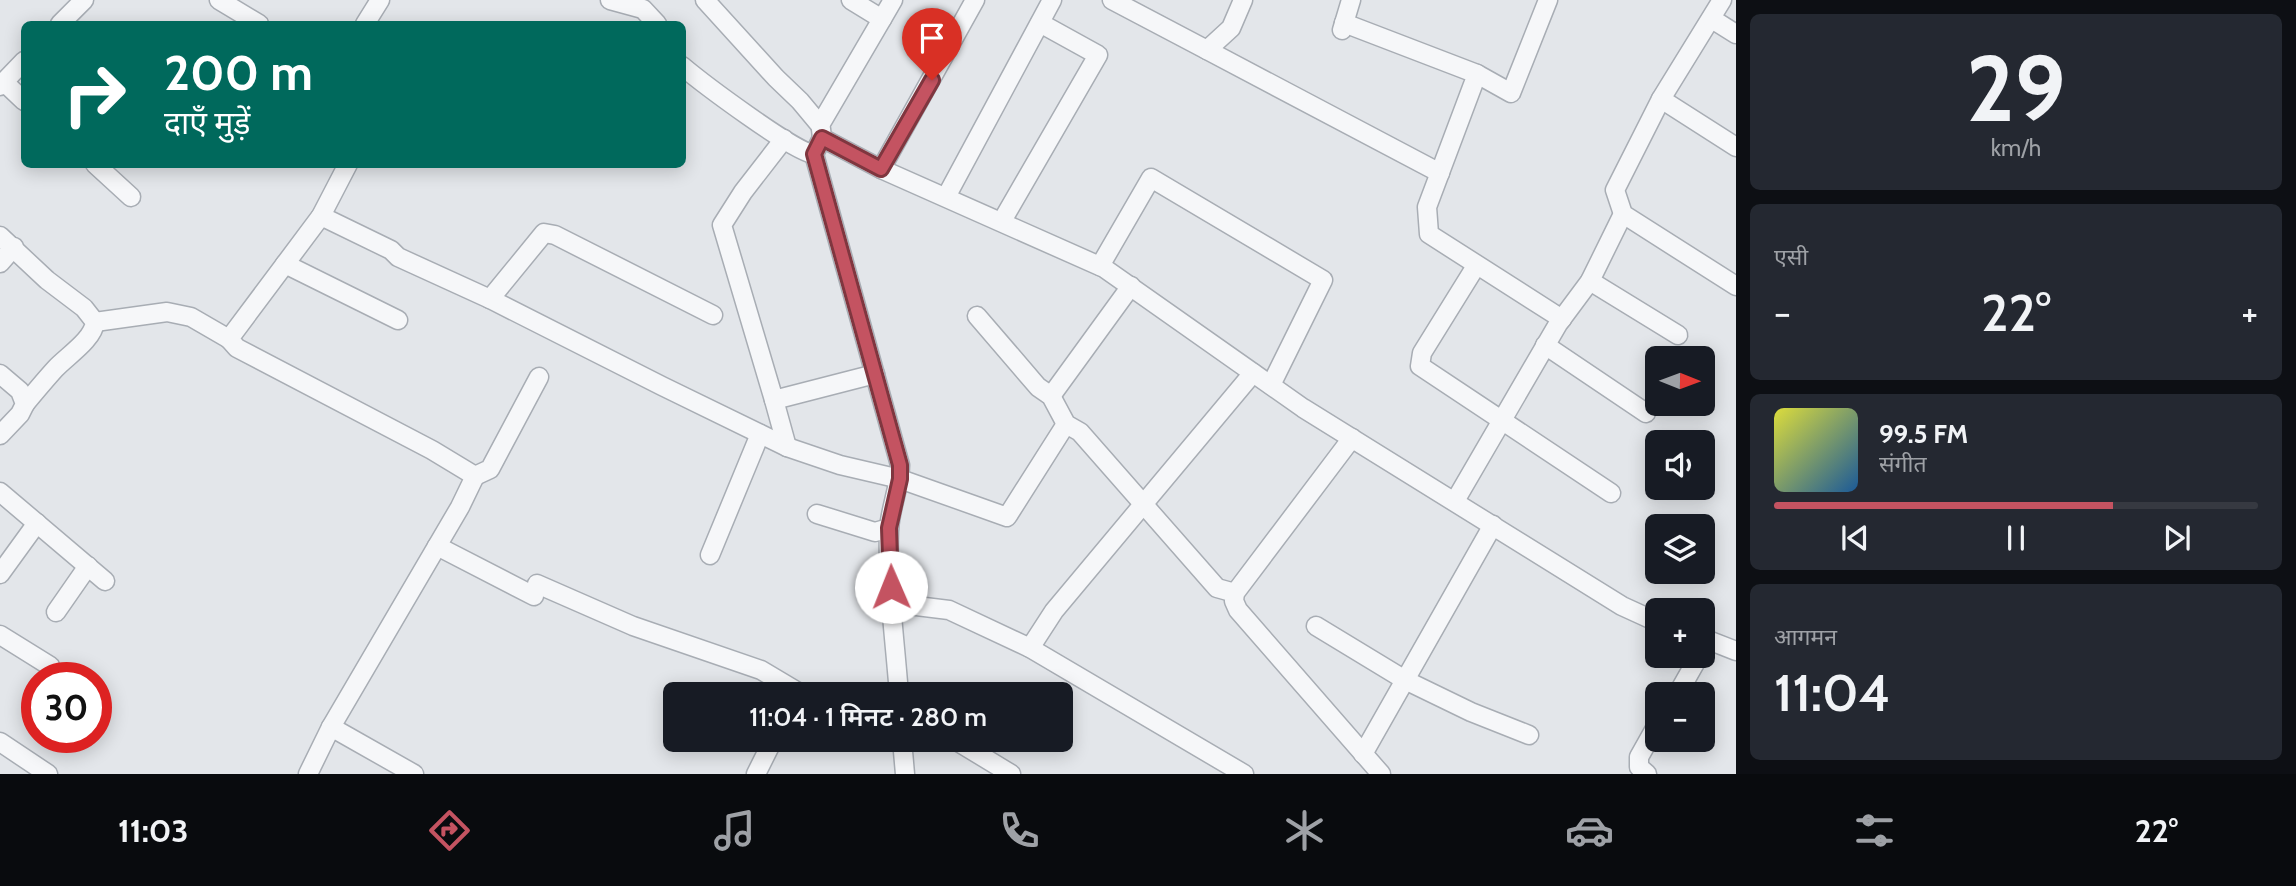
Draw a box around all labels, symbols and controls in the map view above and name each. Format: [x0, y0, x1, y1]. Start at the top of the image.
pin [902, 8, 962, 80]
icon: arrive [913, 19, 951, 57]
text: 29 [1966, 33, 2066, 144]
text: 200 m [164, 43, 313, 102]
icon: right [49, 49, 140, 140]
text: दाएँ मुड़ें [164, 103, 250, 142]
text: km/h [1991, 134, 2041, 162]
text: एसी [1774, 243, 1808, 271]
text: 22° [1981, 281, 2051, 344]
text: − [1774, 289, 1791, 336]
text: + [2241, 289, 2258, 336]
north arrow [1645, 346, 1715, 416]
map controls [1645, 346, 1715, 752]
text: 99.5 FM [1879, 418, 1968, 450]
button: sound [1645, 430, 1715, 500]
text: संगीत [1879, 450, 1927, 478]
button: layers [1645, 514, 1715, 584]
icon: previous [1836, 519, 1874, 557]
icon: pause [1997, 519, 2035, 557]
icon: next [2158, 519, 2196, 557]
position arrow [854, 550, 928, 624]
button: + [1645, 598, 1715, 668]
text: आगमन [1774, 623, 1837, 651]
text: 11:04 [1774, 661, 1890, 724]
speed limit sign: 30 [21, 662, 112, 753]
button: − [1645, 682, 1715, 752]
text: 11:04 · 1 मिनट · 280 m [749, 701, 987, 733]
icon: directions [425, 806, 474, 855]
icon: music [710, 806, 759, 855]
icon: phone [995, 806, 1044, 855]
icon: climate [1280, 806, 1329, 855]
icon: car [1565, 806, 1614, 855]
icon: filters [1850, 806, 1899, 855]
text: 11:03 [118, 811, 189, 850]
text: 22° [2135, 811, 2178, 850]

